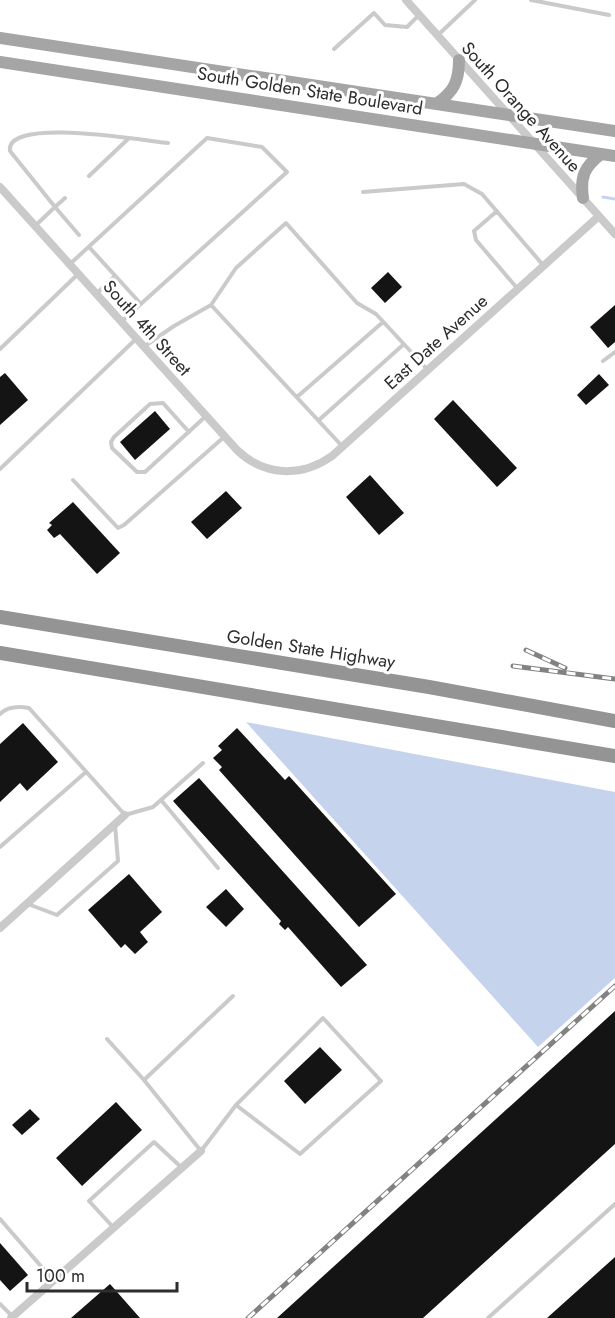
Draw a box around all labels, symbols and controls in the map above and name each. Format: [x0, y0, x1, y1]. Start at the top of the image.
street label: South Orange Avenue [455, 36, 587, 178]
street label: South Golden State Boulevard [195, 60, 425, 122]
street label: South 4th Street [97, 274, 198, 382]
street label: East Date Avenue [378, 288, 494, 396]
street label: Golden State Highway [225, 623, 397, 675]
scale bar [27, 1255, 177, 1293]
text: 100 m [36, 1263, 85, 1289]

